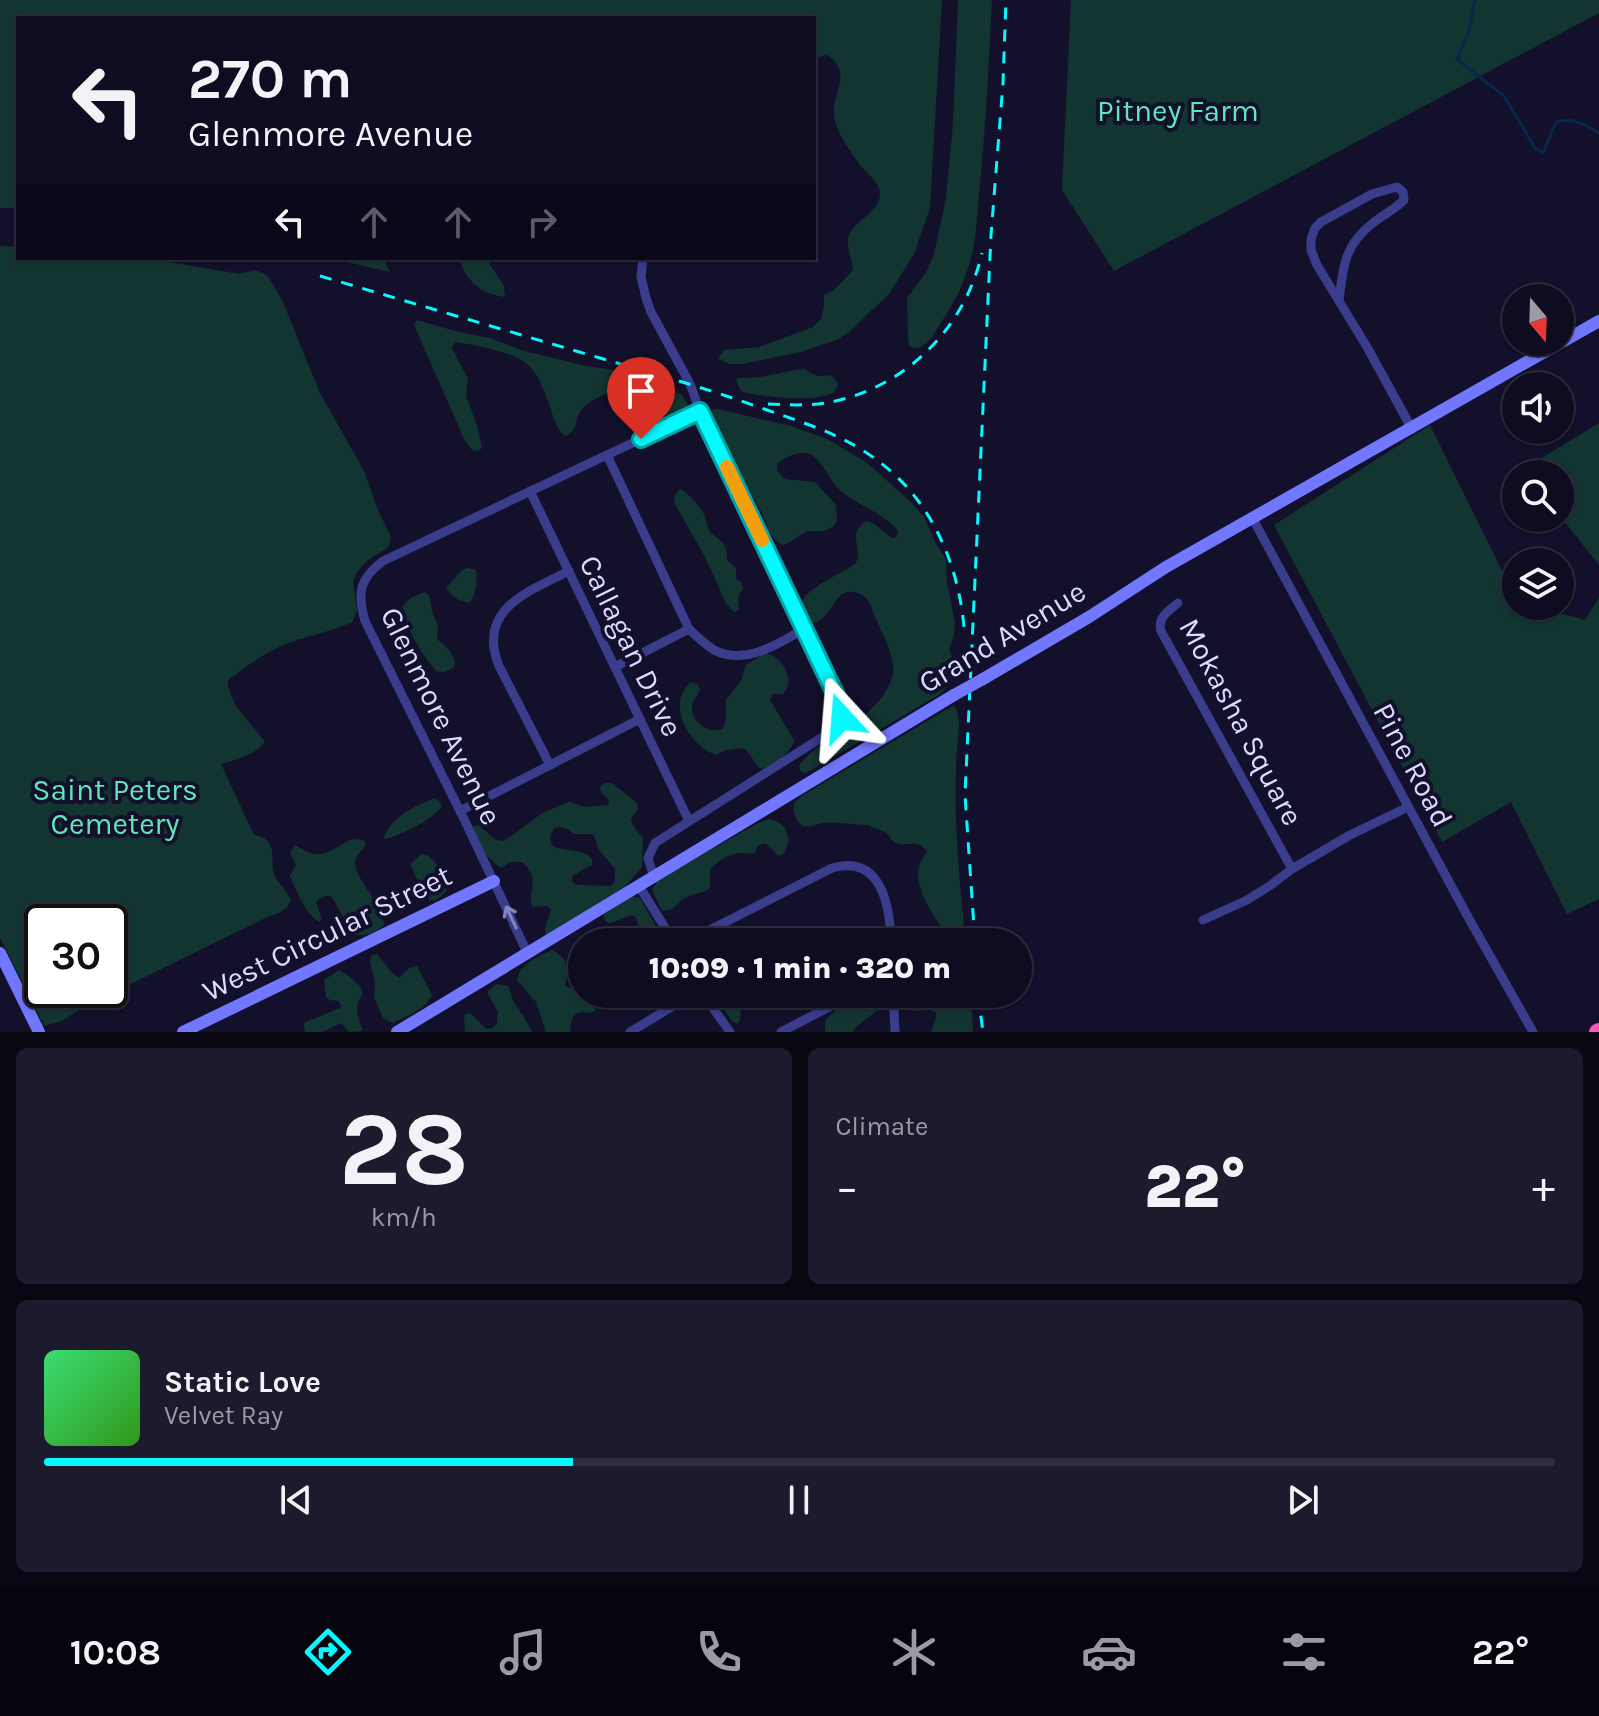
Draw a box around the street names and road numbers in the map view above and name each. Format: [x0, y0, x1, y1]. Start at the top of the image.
street label: Callagan Drive [572, 550, 690, 742]
street label: Grand Avenue [912, 573, 1092, 701]
street label: Glenmore Avenue [373, 601, 509, 831]
street label: Mokasha Square [1171, 612, 1311, 832]
street label: Pine Road [1365, 697, 1461, 833]
street label: West Circular Street [197, 857, 457, 1009]

